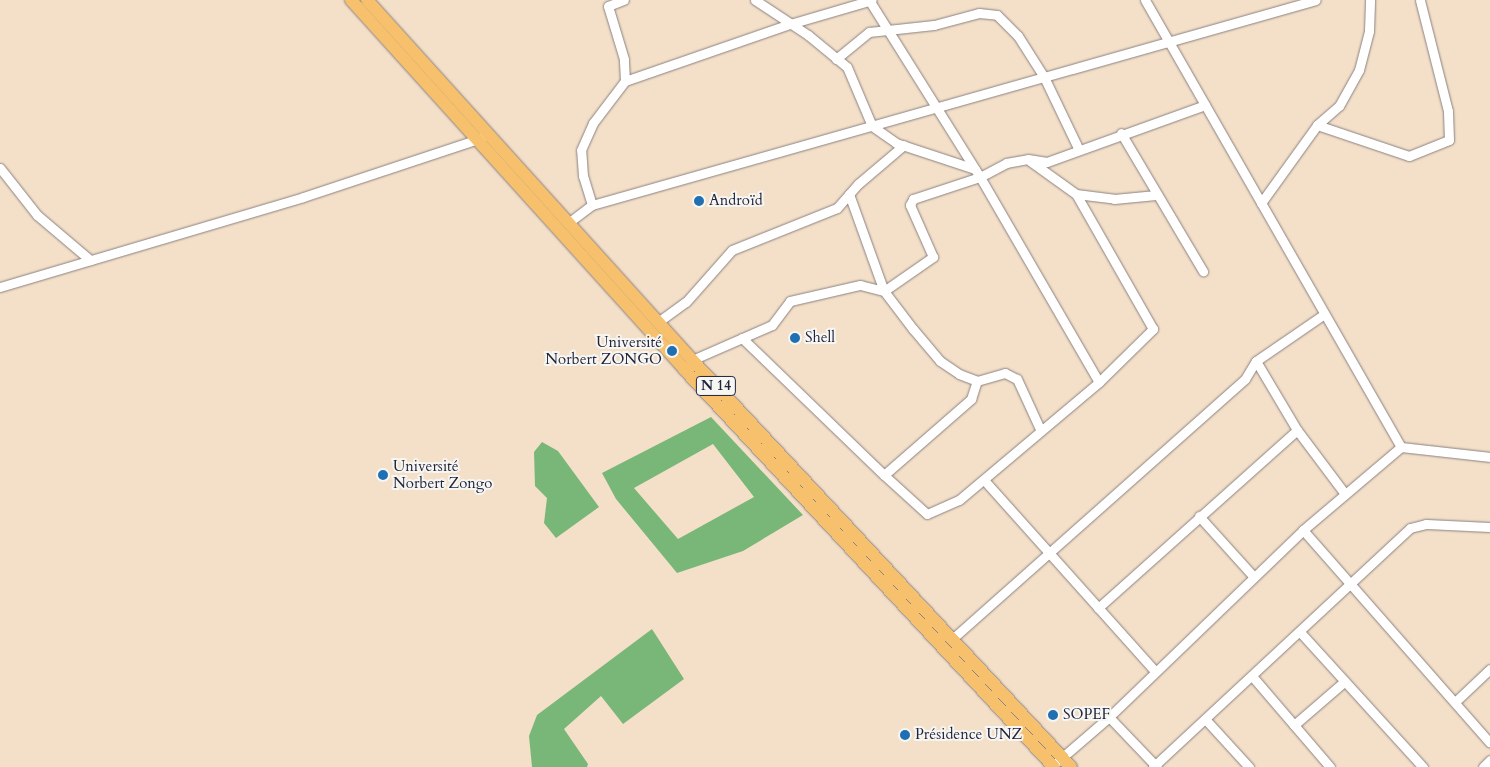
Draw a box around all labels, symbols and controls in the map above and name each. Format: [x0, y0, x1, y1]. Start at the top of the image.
place label: Androïd [709, 192, 763, 210]
marker: Androïd [693, 195, 705, 207]
place label: Shell [805, 329, 835, 347]
marker: Shell [789, 332, 801, 344]
place label: Université Norbert ZONGO [545, 333, 662, 368]
marker: Université Norbert ZONGO [666, 345, 678, 357]
road number: N 14 [695, 374, 737, 398]
place label: Université Norbert Zongo [393, 457, 492, 492]
marker: Université Norbert Zongo [377, 469, 389, 481]
place label: SOPEF [1063, 706, 1110, 724]
marker: SOPEF [1047, 709, 1059, 721]
place label: Présidence UNZ [915, 726, 1022, 744]
marker: Présidence UNZ [899, 729, 911, 741]

